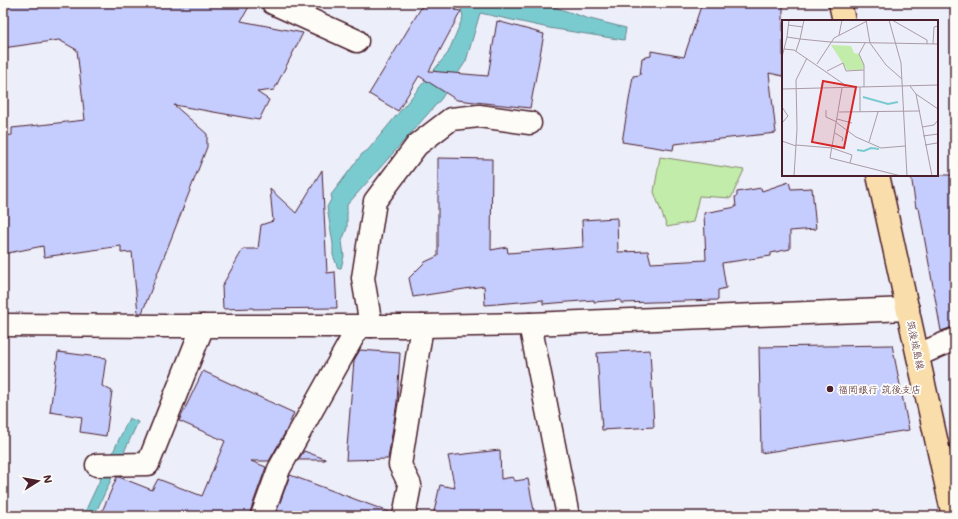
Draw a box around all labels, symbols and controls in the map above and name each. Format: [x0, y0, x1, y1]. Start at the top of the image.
inset map [782, 20, 938, 176]
street label: 筑後城島線 [904, 319, 928, 371]
place label: 福岡銀行 筑後支店 [838, 382, 921, 396]
marker: 福岡銀行 筑後支店 [825, 384, 835, 394]
north arrow [18, 461, 58, 501]
text: N [40, 473, 56, 485]

